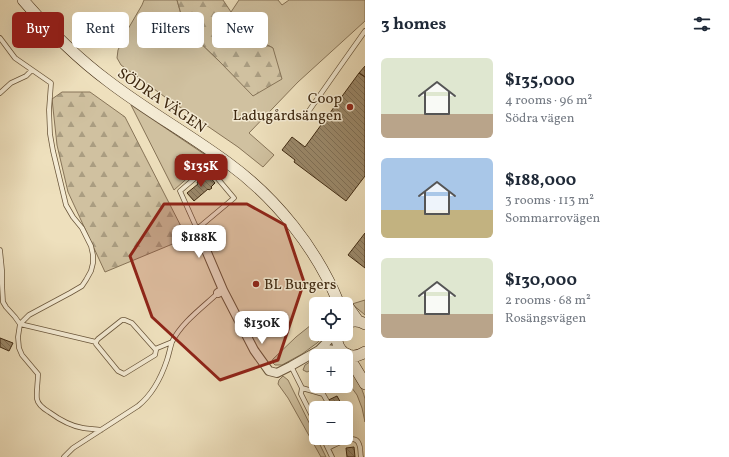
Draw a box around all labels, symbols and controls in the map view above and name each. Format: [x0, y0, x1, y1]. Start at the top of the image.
chip: Buy [12, 12, 64, 48]
chip: Rent [72, 12, 129, 48]
chip: Filters [137, 12, 204, 48]
chip: New [212, 12, 268, 48]
text: 3 homes [381, 13, 446, 36]
icon: filters [691, 13, 713, 35]
street label: SÖDRA VÄGEN [113, 64, 210, 139]
text: $135,000 [505, 69, 575, 92]
icon: home [413, 74, 461, 122]
place label: Coop Ladugårdsängen [233, 89, 342, 127]
text: 4 rooms · 96 m² [505, 92, 592, 110]
marker: Coop Ladugårdsängen [345, 102, 355, 112]
text: Södra vägen [505, 110, 574, 128]
pin: $135K [173, 154, 229, 188]
text: $135K [184, 158, 218, 176]
text: $188,000 [505, 169, 576, 192]
icon: home [413, 174, 461, 222]
text: 3 rooms · 113 m² [505, 192, 594, 210]
text: Sommarrovägen [505, 210, 600, 228]
pin: $188K [171, 225, 227, 259]
text: $188K [181, 229, 217, 247]
text: $130,000 [505, 269, 577, 292]
icon: home [413, 274, 461, 322]
place label: BL Burgers [264, 275, 336, 296]
marker: BL Burgers [251, 279, 261, 289]
text: 2 rooms · 68 m² [505, 292, 591, 310]
map controls [309, 297, 353, 445]
button: locate [309, 297, 353, 341]
text: Rosängsvägen [505, 310, 586, 328]
pin: $130K [234, 311, 290, 345]
text: $130K [244, 315, 280, 333]
button: + [309, 349, 353, 393]
button: − [309, 401, 353, 445]

